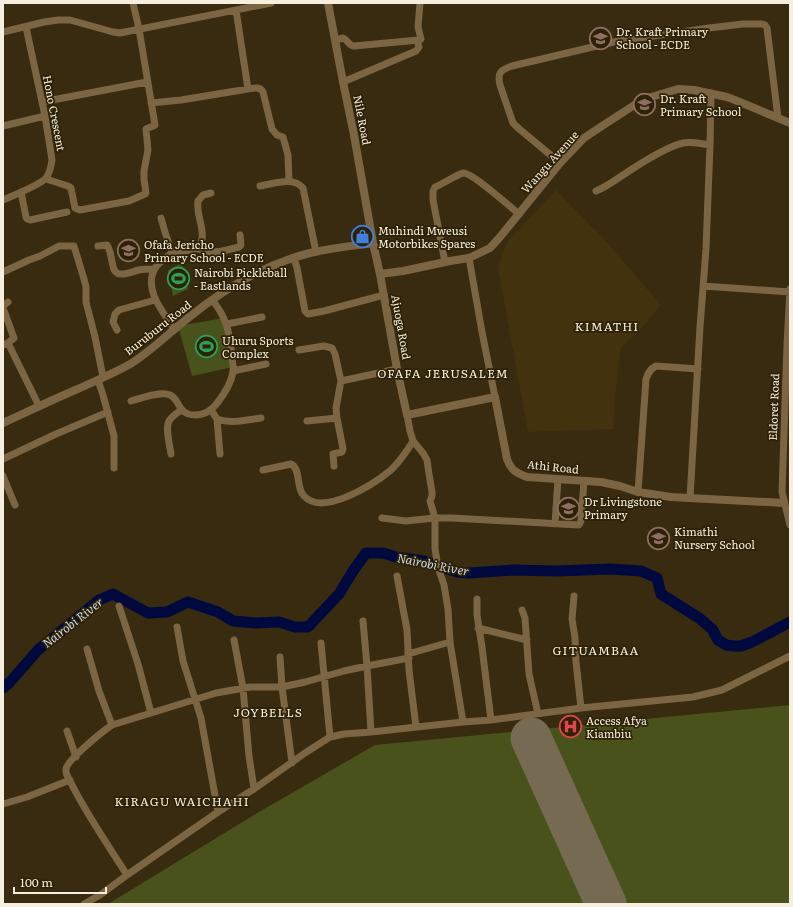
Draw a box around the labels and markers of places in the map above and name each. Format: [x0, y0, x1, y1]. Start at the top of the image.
place label: Dr. Kraft Primary School - ECDE [616, 23, 709, 52]
school or university icon: Dr. Kraft Primary School - ECDE [588, 25, 614, 51]
place label: Dr. Kraft Primary School [660, 90, 742, 119]
school or university icon: Dr. Kraft Primary School [632, 92, 658, 118]
place label: Muhindi Mweusi Motorbikes Spares [378, 222, 475, 251]
shop icon: Muhindi Mweusi Motorbikes Spares [349, 224, 375, 250]
place label: Ofafa Jericho Primary School - ECDE [144, 236, 264, 265]
school or university icon: Ofafa Jericho Primary School - ECDE [115, 238, 141, 264]
place label: Nairobi Pickleball - Eastlands [194, 264, 288, 293]
sports icon: Nairobi Pickleball - Eastlands [165, 266, 191, 292]
place label: Uhuru Sports Complex [222, 332, 293, 361]
sports icon: Uhuru Sports Complex [193, 334, 219, 360]
place label: Dr Livingstone Primary [584, 493, 662, 522]
school or university icon: Dr Livingstone Primary [556, 495, 582, 521]
place label: Kimathi Nursery School [674, 523, 755, 552]
school or university icon: Kimathi Nursery School [645, 525, 671, 551]
place label: Access Afya Kiambiu [586, 712, 647, 741]
hospital icon: Access Afya Kiambiu [557, 714, 583, 740]

